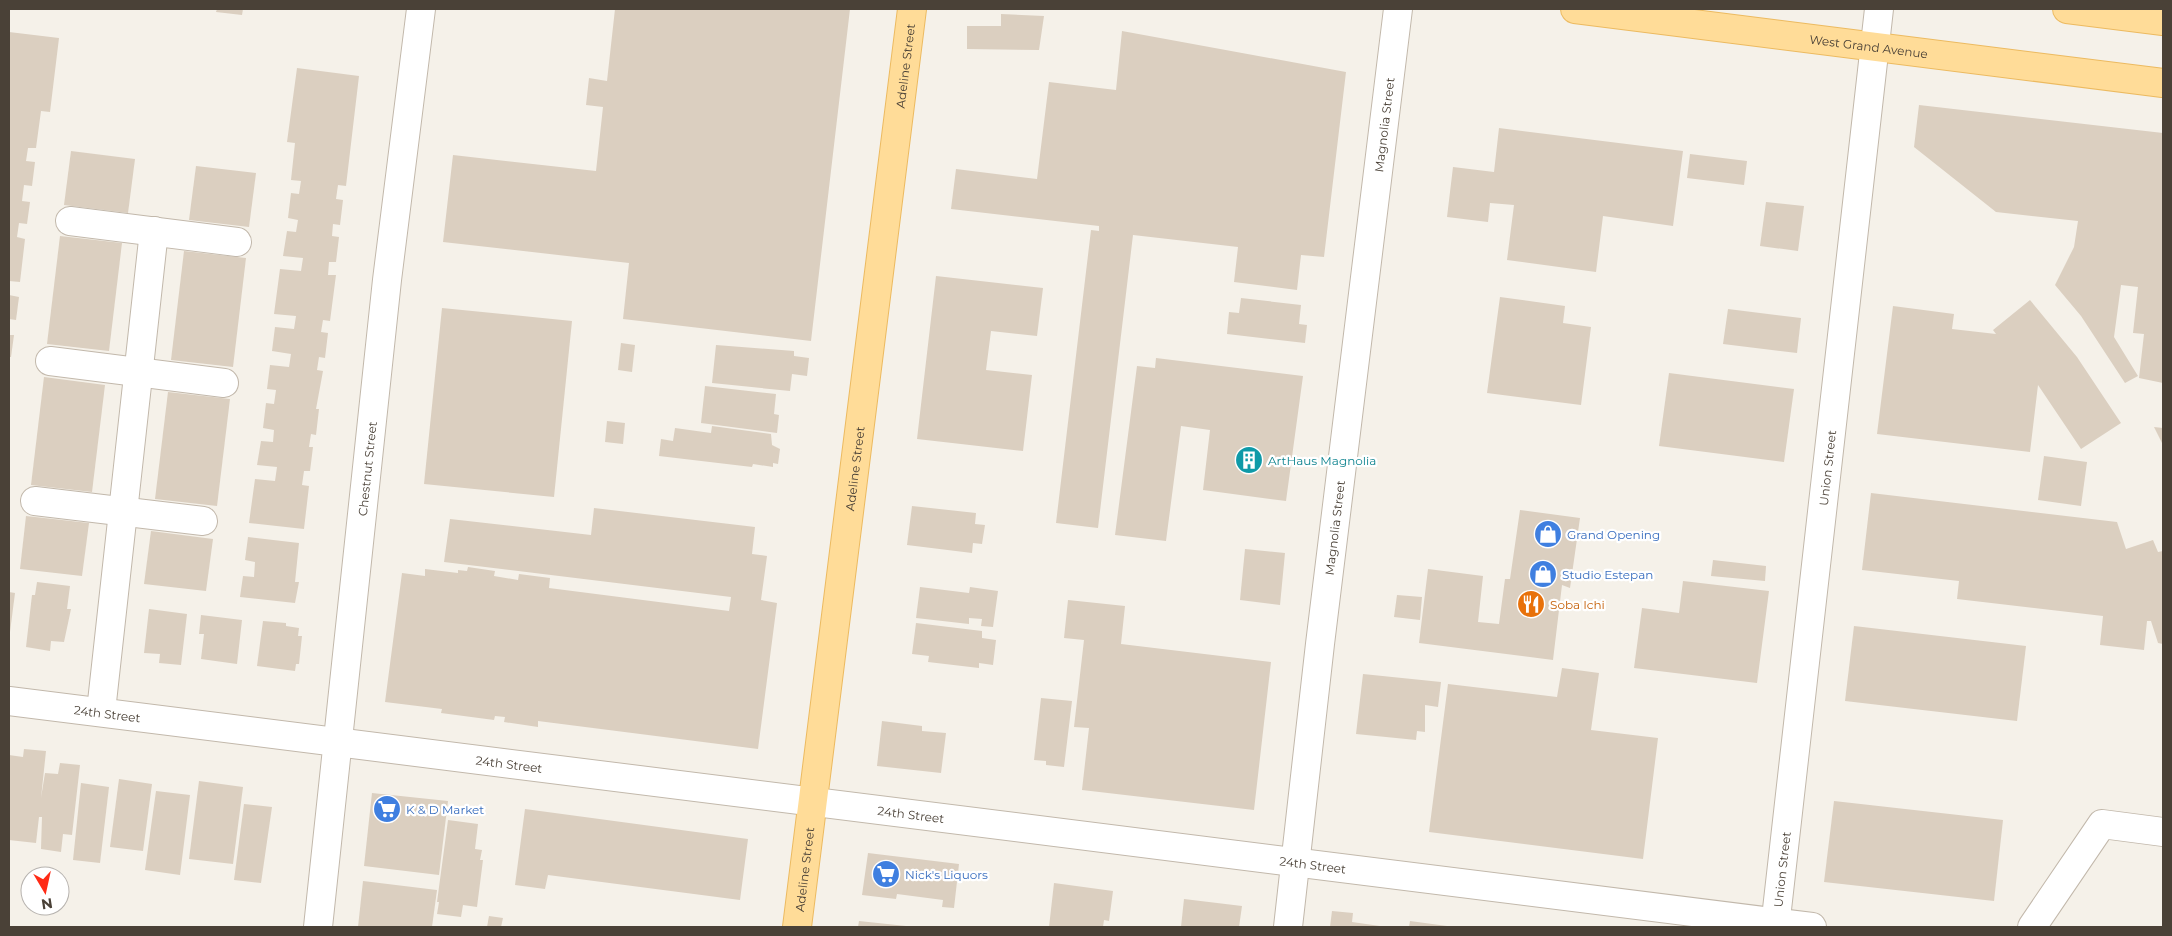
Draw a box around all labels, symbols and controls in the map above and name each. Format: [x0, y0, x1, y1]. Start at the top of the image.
street label: Adeline Street [892, 22, 918, 109]
street label: West Grand Avenue [1809, 31, 1929, 61]
street label: Magnolia Street [1371, 76, 1397, 173]
street label: Chestnut Street [354, 420, 379, 517]
street label: Adeline Street [842, 425, 867, 512]
street label: Union Street [1815, 429, 1839, 507]
building icon: ArtHaus Magnolia [1234, 445, 1264, 475]
place label: ArtHaus Magnolia [1268, 453, 1376, 468]
street label: Magnolia Street [1321, 479, 1348, 576]
shop icon: Grand Opening [1533, 519, 1563, 549]
place label: Grand Opening [1567, 527, 1660, 542]
shop icon: Studio Estepan [1528, 559, 1558, 589]
place label: Studio Estepan [1562, 567, 1653, 582]
restaurant icon: Soba Ichi [1516, 589, 1546, 619]
place label: Soba Ichi [1550, 597, 1605, 612]
street label: 24th Street [73, 702, 142, 725]
street label: 24th Street [475, 752, 543, 775]
supermarket icon: K & D Market [372, 794, 402, 824]
place label: K & D Market [406, 802, 484, 817]
street label: 24th Street [877, 802, 945, 826]
street label: Adeline Street [791, 826, 817, 913]
street label: Union Street [1770, 831, 1793, 908]
street label: 24th Street [1279, 853, 1347, 876]
supermarket icon: Nick's Liquors [871, 859, 901, 889]
north arrow [20, 866, 70, 916]
place label: Nick's Liquors [905, 867, 988, 882]
text: N [40, 894, 54, 914]

